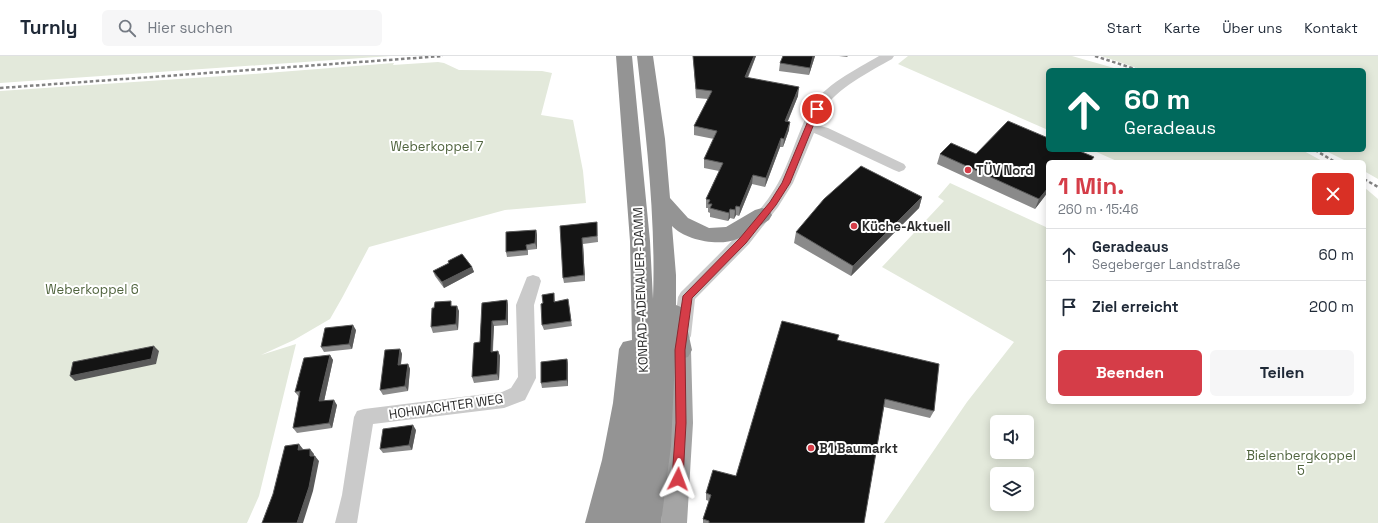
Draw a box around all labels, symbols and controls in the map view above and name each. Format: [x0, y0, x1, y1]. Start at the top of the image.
search box [102, 10, 382, 46]
text: Turnly [20, 15, 78, 40]
icon: search [116, 17, 138, 39]
text: Hier suchen [148, 18, 233, 37]
text: Start [1107, 19, 1142, 37]
text: Karte [1164, 19, 1200, 37]
text: Über uns [1222, 19, 1282, 37]
text: Kontakt [1304, 19, 1358, 37]
text: 60 m [1124, 81, 1190, 117]
icon: ahead [1058, 84, 1110, 136]
pin [800, 92, 834, 126]
icon: arrive [806, 98, 828, 120]
text: Geradeaus [1124, 116, 1216, 139]
park label: Weberkoppel 7 [391, 138, 483, 155]
place label: TÜV Nord [976, 162, 1033, 179]
marker: TÜV Nord [963, 165, 973, 175]
text: 1 Min. [1058, 170, 1124, 201]
button: close [1312, 173, 1354, 215]
text: 260 m · 15:46 [1058, 201, 1138, 218]
street label: KONRAD-ADENAUER-DAMM [629, 207, 652, 373]
place label: Küche-Aktuell [862, 218, 951, 235]
marker: Küche-Aktuell [849, 221, 859, 231]
text: Geradeaus [1092, 237, 1169, 256]
icon: ahead [1058, 244, 1080, 266]
text: 60 m [1318, 245, 1354, 264]
text: Segeberger Landstraße [1092, 256, 1240, 273]
park label: Weberkoppel 6 [45, 281, 139, 298]
icon: arrive [1058, 296, 1080, 318]
text: Ziel erreicht [1092, 297, 1179, 316]
text: 200 m [1309, 297, 1354, 316]
button: Beenden [1058, 350, 1202, 396]
button: Teilen [1210, 350, 1354, 396]
street label: HOHWACHTER WEG [388, 390, 504, 423]
map controls [990, 415, 1034, 511]
button: sound [990, 415, 1034, 459]
place label: B1 Baumarkt [819, 440, 898, 457]
marker: B1 Baumarkt [806, 443, 816, 453]
park label: Bielenbergkoppel 5 [1246, 447, 1356, 479]
position arrow [657, 458, 699, 500]
button: layers [990, 467, 1034, 511]

